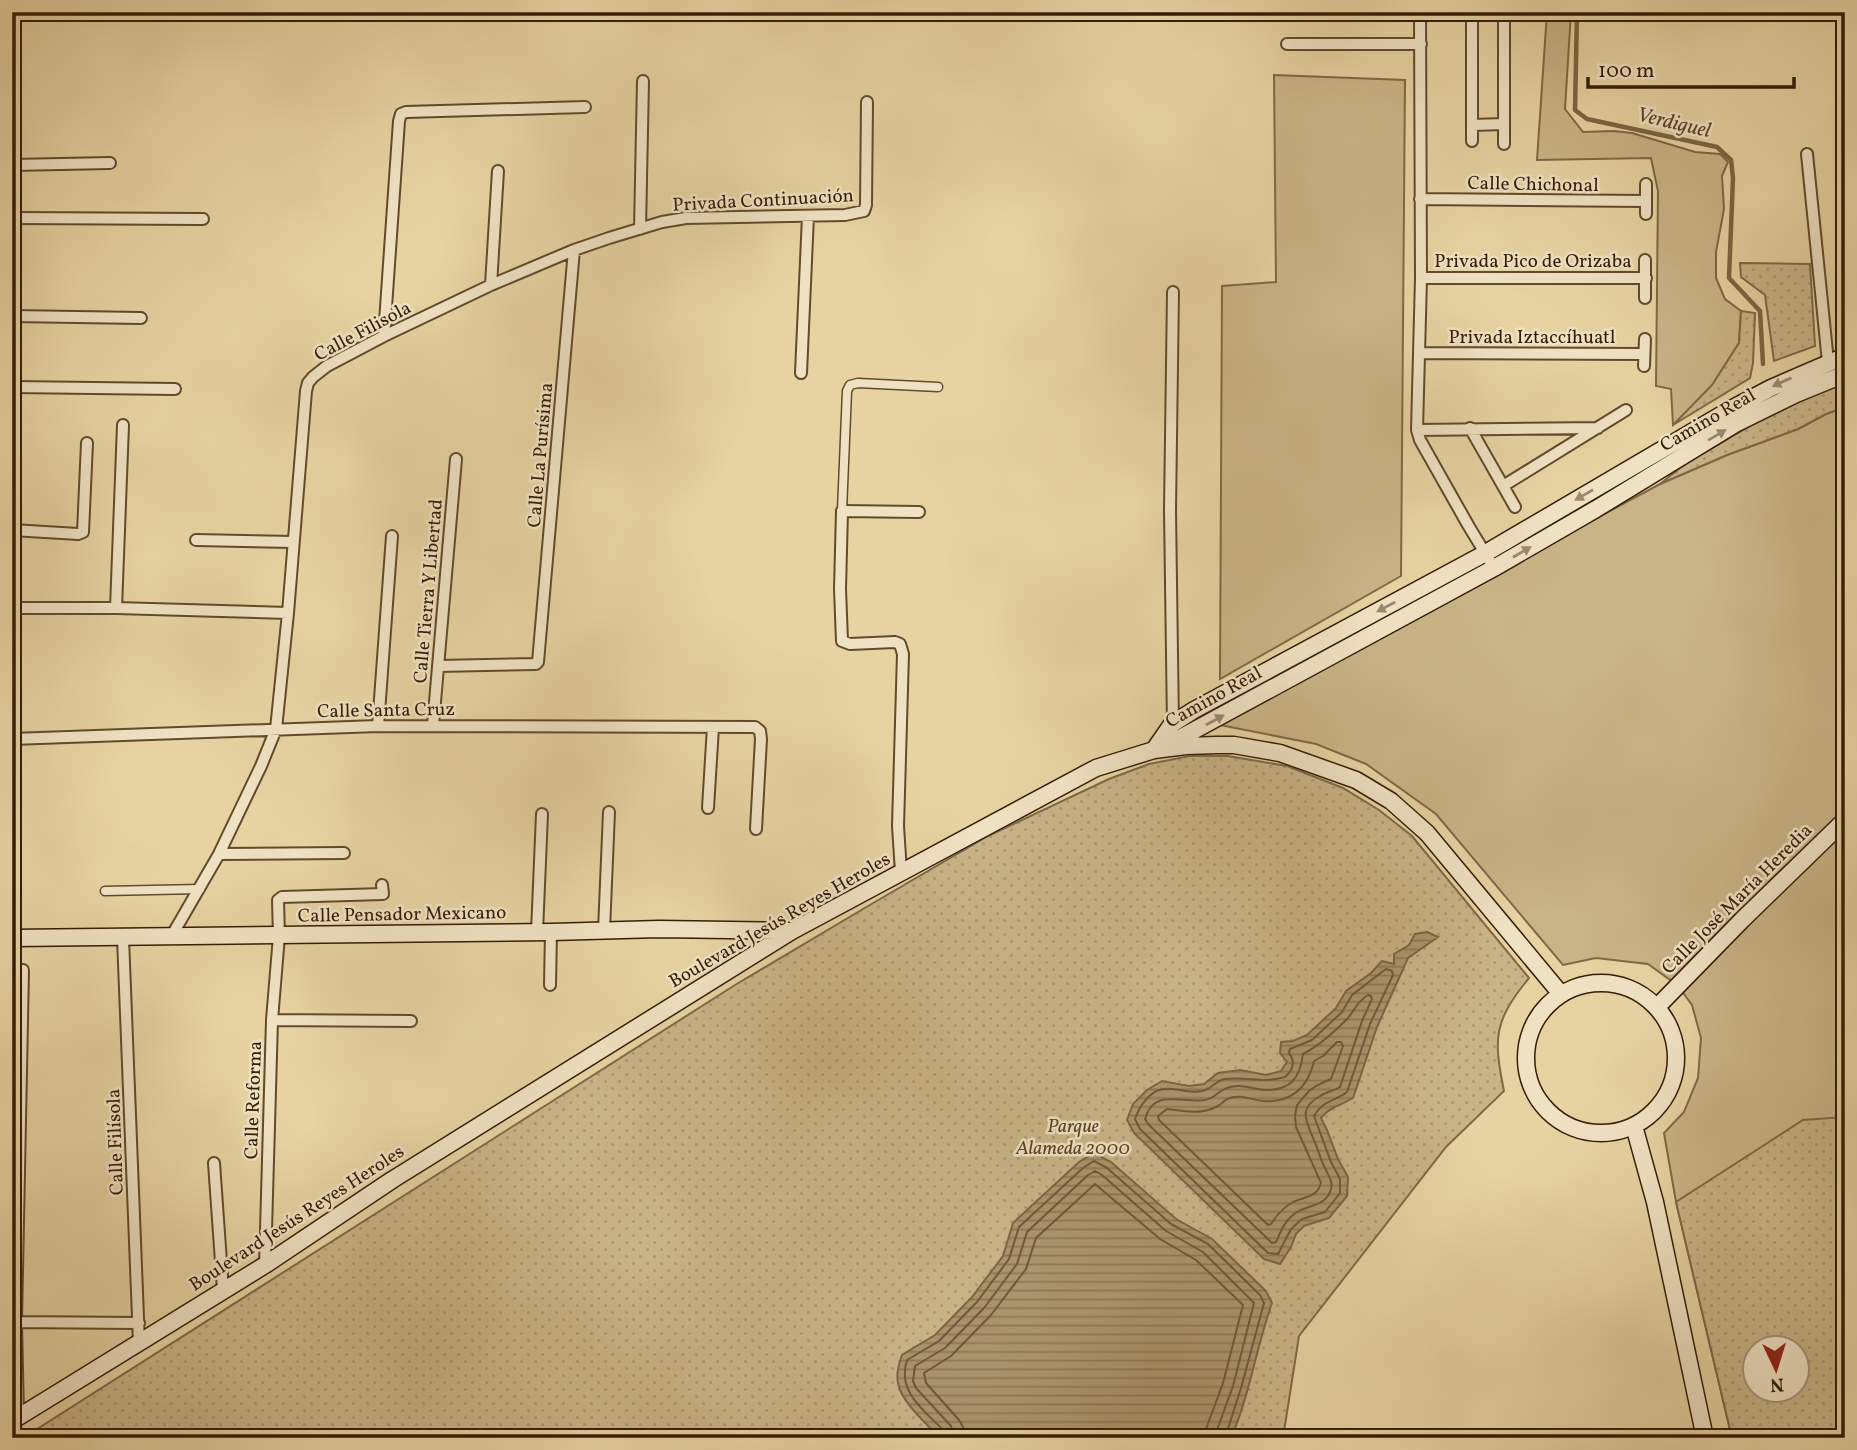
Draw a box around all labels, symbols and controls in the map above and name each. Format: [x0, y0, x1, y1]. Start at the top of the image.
scale bar [1588, 46, 1794, 90]
text: 100 m [1598, 57, 1655, 86]
water label: Verdiguel [1634, 101, 1714, 146]
street label: Calle Chichonal [1467, 171, 1599, 199]
street label: Privada Continuación [672, 183, 854, 219]
street label: Privada Pico de Orizaba [1434, 249, 1632, 275]
street label: Calle Filisola [310, 295, 416, 368]
street label: Privada Iztaccíhuatl [1449, 325, 1616, 351]
one-way arrow [1772, 376, 1792, 388]
street label: Calle La Purísima [522, 382, 560, 529]
street label: Camino Real [1655, 383, 1761, 459]
one-way arrow [1708, 429, 1727, 442]
one-way arrow [1575, 489, 1594, 501]
street label: Calle Tierra Y Libertad [408, 498, 450, 684]
one-way arrow [1512, 545, 1531, 558]
one-way arrow [1376, 601, 1396, 612]
street label: Camino Real [1161, 660, 1267, 735]
street label: Calle Santa Cruz [317, 697, 455, 725]
one-way arrow [1205, 714, 1224, 726]
street label: Calle José María Heredia [1656, 818, 1819, 981]
street label: Boulevard Jesús Reyes Heroles [665, 847, 895, 995]
street label: Calle Pensador Mexicano [298, 900, 507, 930]
street label: Calle Reforma [239, 1040, 269, 1160]
street label: Calle Filísola [101, 1088, 131, 1196]
park label: Parque Alameda 2000 [1015, 1114, 1130, 1162]
street label: Boulevard Jesús Reyes Heroles [184, 1139, 410, 1298]
north arrow [1742, 1334, 1812, 1404]
text: N [1769, 1371, 1785, 1397]

